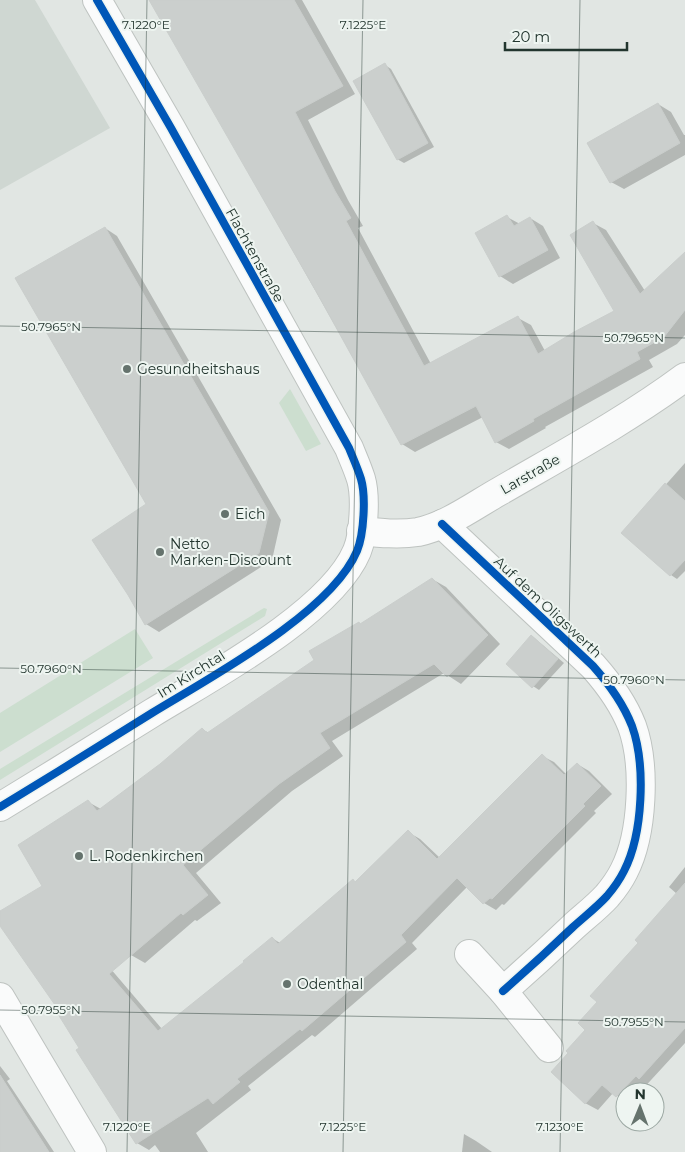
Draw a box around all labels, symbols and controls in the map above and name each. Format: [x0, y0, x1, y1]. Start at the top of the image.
text: 7.1220°E [122, 17, 170, 32]
text: 7.1225°E [340, 17, 386, 32]
scale bar [505, 20, 628, 52]
text: 20 m [512, 27, 550, 46]
street label: Flachtenstraße [222, 205, 288, 305]
text: 50.7965°N [21, 319, 81, 334]
text: 50.7965°N [604, 330, 664, 345]
place label: Gesundheitshaus [137, 360, 260, 378]
marker: Gesundheitshaus [121, 363, 133, 375]
street label: Larstraße [497, 450, 563, 498]
place label: Eich [235, 505, 265, 523]
marker: Eich [219, 508, 231, 520]
place label: Netto Marken-Discount [170, 535, 292, 569]
marker: Netto Marken-Discount [154, 546, 166, 558]
street label: Auf dem Oligswerth [490, 552, 606, 662]
street label: Im Kirchtal [154, 646, 228, 702]
text: 50.7960°N [20, 661, 82, 676]
text: 50.7960°N [603, 672, 665, 687]
place label: L. Rodenkirchen [89, 847, 203, 865]
marker: L. Rodenkirchen [73, 850, 85, 862]
place label: Odenthal [297, 975, 363, 993]
marker: Odenthal [281, 978, 293, 990]
text: 50.7955°N [21, 1002, 81, 1017]
text: 50.7955°N [604, 1014, 664, 1029]
north arrow [615, 1082, 665, 1132]
text: N [634, 1085, 646, 1103]
text: 7.1220°E [103, 1119, 151, 1134]
text: 7.1225°E [320, 1119, 366, 1134]
text: 7.1230°E [536, 1119, 584, 1134]

